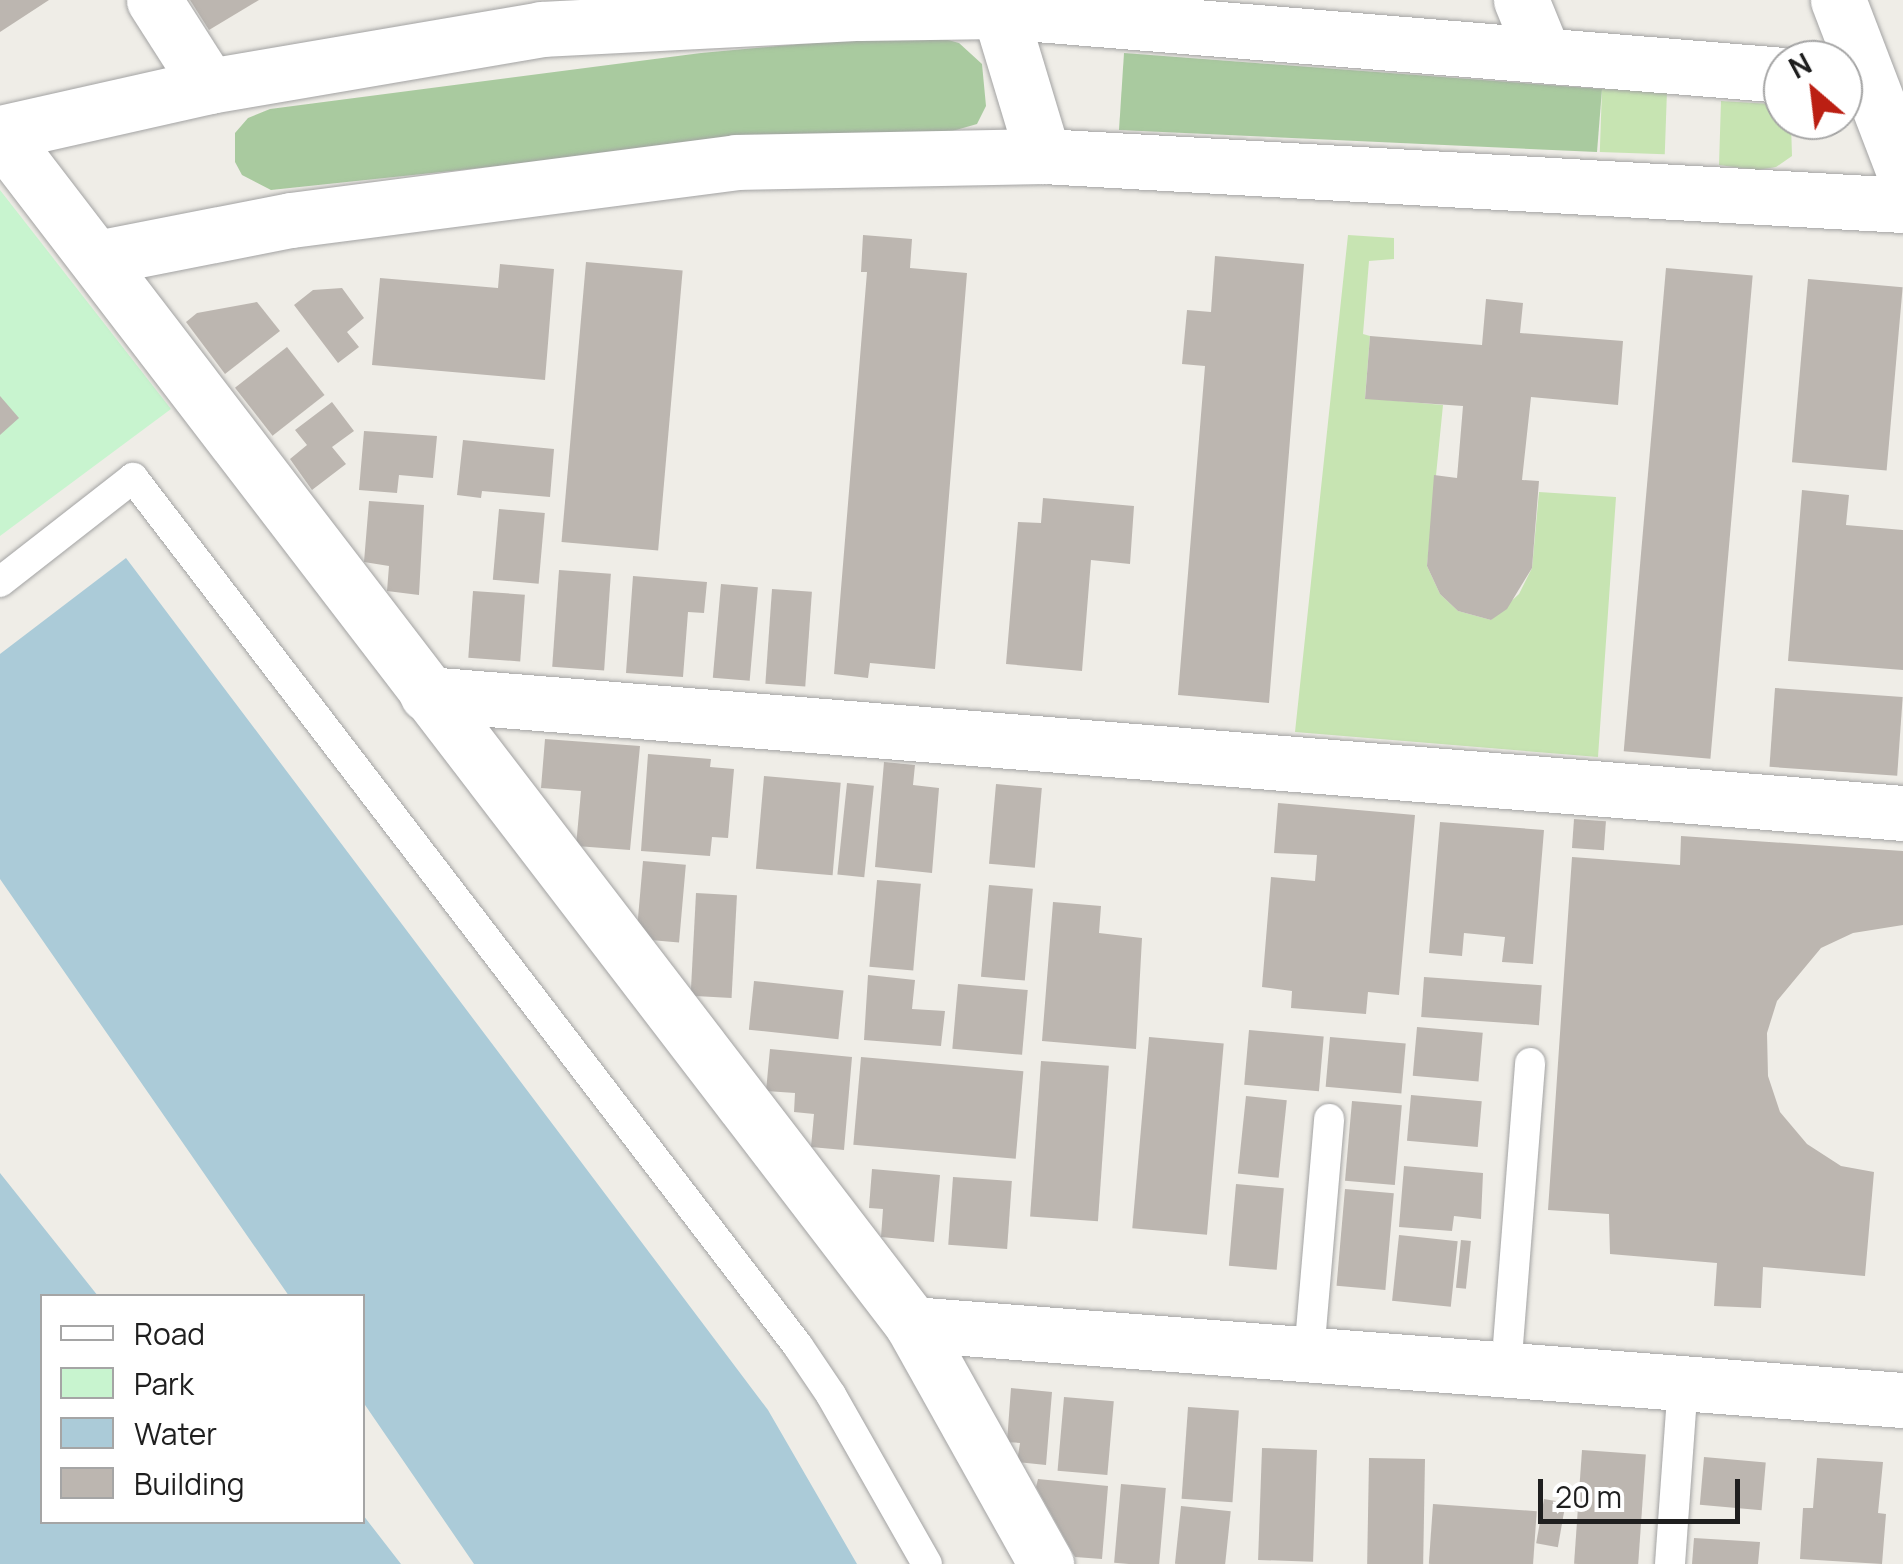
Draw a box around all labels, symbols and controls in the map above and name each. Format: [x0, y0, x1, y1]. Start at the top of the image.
north arrow [1763, 40, 1863, 140]
text: N [1782, 44, 1818, 87]
legend [40, 1294, 365, 1524]
text: Road [134, 1313, 205, 1354]
text: Park [134, 1363, 194, 1404]
text: Water [134, 1413, 217, 1454]
scale bar [1543, 1459, 1746, 1521]
text: Building [134, 1463, 245, 1504]
text: 20 m [1555, 1476, 1622, 1517]

